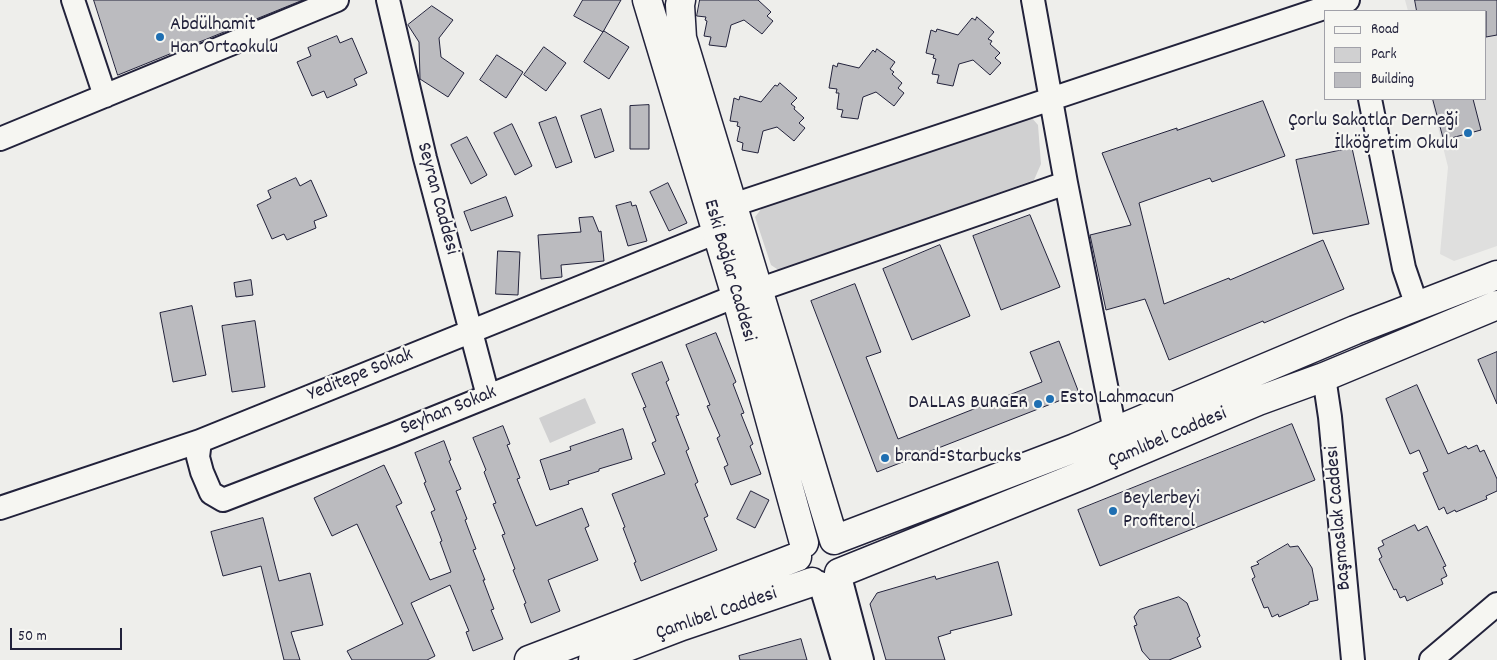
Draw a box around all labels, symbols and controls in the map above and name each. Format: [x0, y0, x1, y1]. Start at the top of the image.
legend [1324, 10, 1487, 100]
place label: Abdülhamit Han Ortaokulu [170, 14, 278, 61]
text: Road [1371, 19, 1399, 41]
marker: Abdülhamit Han Ortaokulu [154, 31, 166, 43]
text: Park [1371, 44, 1397, 66]
text: Building [1371, 69, 1414, 91]
place label: Çorlu Sakatlar Derneği İlköğretim Okulu [1288, 110, 1458, 157]
marker: Çorlu Sakatlar Derneği İlköğretim Okulu [1462, 127, 1474, 139]
street label: Seyran Caddesi [409, 140, 463, 258]
street label: Eski Bağlar Caddesi [696, 197, 760, 345]
street label: Yeditepe Sokak [305, 344, 417, 408]
street label: Seyhan Sokak [397, 382, 501, 442]
place label: Esto Lahmacun [1060, 387, 1174, 411]
place label: DALLAS BURGER [908, 392, 1028, 416]
marker: Esto Lahmacun [1044, 393, 1056, 405]
marker: DALLAS BURGER [1032, 398, 1044, 410]
street label: Çamlıbel Caddesi [1105, 403, 1231, 475]
street label: Başmaslak Caddesi [1322, 445, 1358, 591]
place label: brand=Starbucks [895, 446, 1022, 470]
marker: brand=Starbucks [879, 452, 891, 464]
place label: Beylerbeyi Profiterol [1123, 488, 1200, 535]
marker: Beylerbeyi Profiterol [1107, 505, 1119, 517]
street label: Çamlıbel Caddesi [653, 583, 781, 647]
scale bar [12, 618, 125, 650]
text: 50 m [18, 626, 47, 648]

